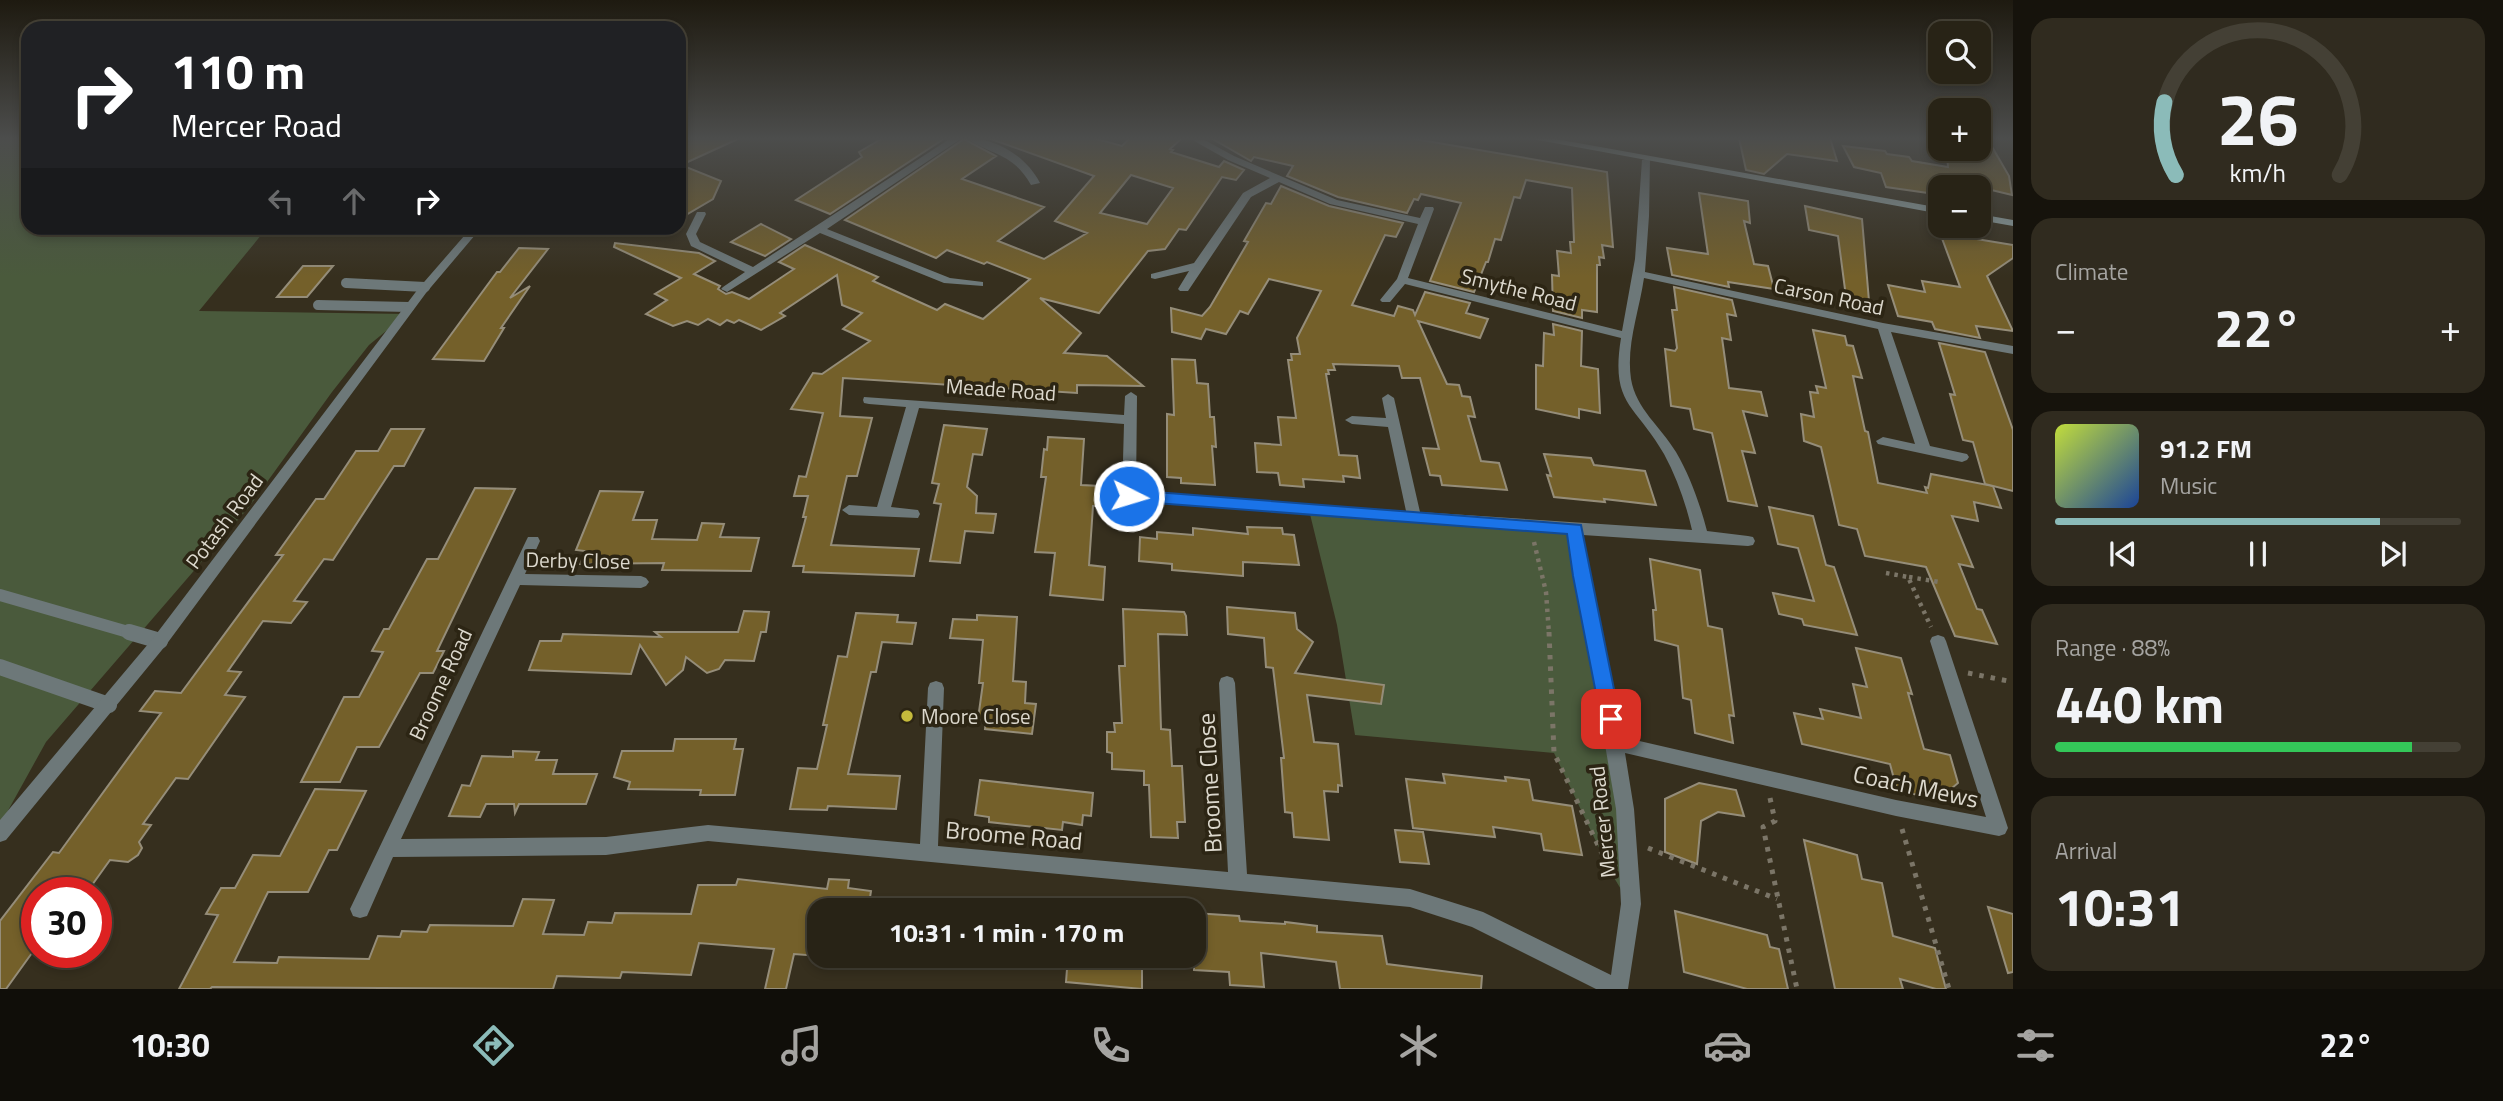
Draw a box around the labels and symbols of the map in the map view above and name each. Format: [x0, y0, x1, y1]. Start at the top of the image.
street label: Smythe Road [1458, 259, 1580, 319]
street label: Carson Road [1771, 269, 1887, 323]
street label: Meade Road [945, 369, 1057, 409]
position arrow [1092, 459, 1166, 533]
street label: Potash Road [177, 466, 271, 576]
street label: Derby Close [525, 543, 631, 577]
street label: Broome Road [400, 623, 480, 745]
pin [1581, 689, 1641, 749]
place label: Moore Close [921, 700, 1031, 732]
marker: Moore Close [899, 708, 915, 724]
street label: Broome Close [1187, 712, 1231, 854]
street label: Coach Mews [1850, 755, 1982, 817]
street label: Mercer Road [1580, 765, 1624, 879]
street label: Broome Road [944, 811, 1084, 859]
speed limit sign: 30 [21, 877, 112, 968]

